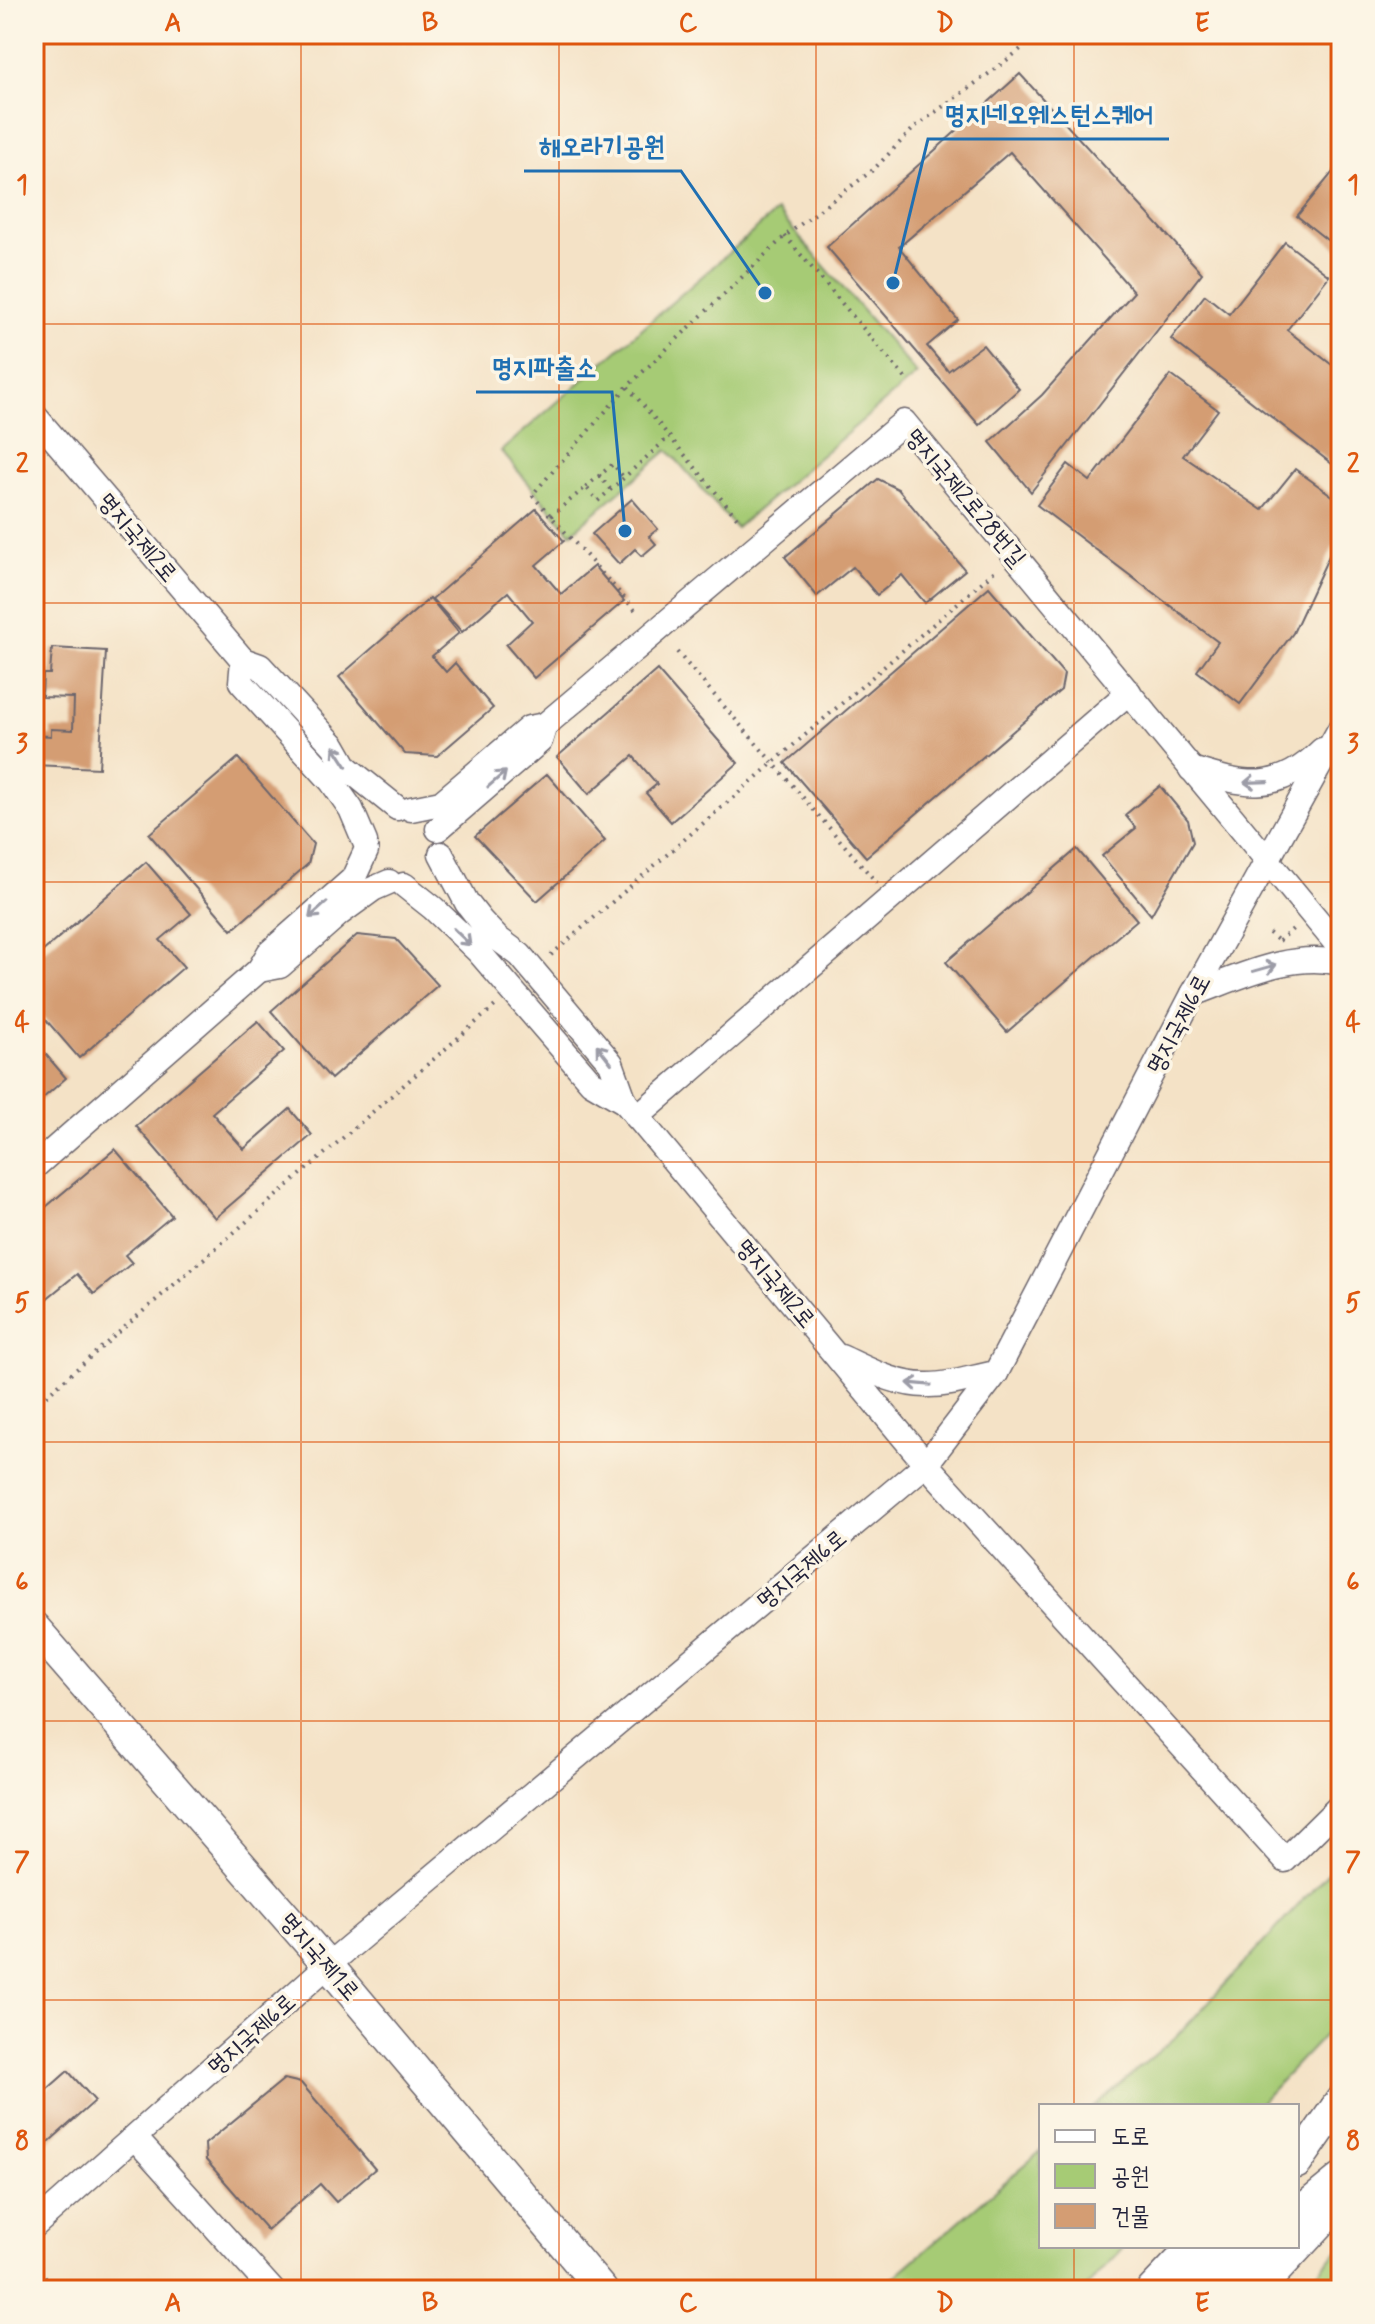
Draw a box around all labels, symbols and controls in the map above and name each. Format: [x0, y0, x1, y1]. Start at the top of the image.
text: A [164, 7, 182, 41]
text: B [422, 7, 438, 41]
text: C [679, 7, 698, 41]
text: D [936, 7, 954, 41]
text: E [1194, 7, 1210, 41]
callout: 명지네오웨스턴스퀘어 [928, 89, 1169, 139]
text: 명지네오웨스턴스퀘어 [944, 99, 1154, 133]
callout: 해오라기공원 [524, 121, 681, 171]
text: 해오라기공원 [539, 131, 665, 165]
text: 1 [16, 169, 28, 203]
text: 1 [1347, 169, 1359, 203]
callout: 명지파출소 [476, 342, 612, 392]
text: 명지파출소 [492, 352, 596, 386]
street label: 명지국제2로28번길 [898, 422, 1032, 574]
text: 2 [16, 448, 29, 482]
text: 2 [1347, 448, 1360, 482]
street label: 명지국제2로 [90, 487, 184, 589]
text: 3 [16, 728, 28, 762]
text: 3 [1347, 728, 1359, 762]
one-way arrow [332, 746, 349, 768]
one-way arrow [487, 770, 507, 788]
one-way arrow [1243, 775, 1270, 790]
one-way arrow [308, 901, 328, 919]
one-way arrow [452, 927, 472, 946]
one-way arrow [1252, 960, 1278, 975]
street label: 명지국제6로 [1140, 969, 1219, 1080]
text: 4 [14, 1007, 30, 1041]
text: 4 [1345, 1007, 1361, 1041]
one-way arrow [595, 1044, 612, 1065]
street label: 명지국제2로 [728, 1233, 822, 1335]
text: 5 [14, 1287, 30, 1321]
text: 5 [1345, 1287, 1361, 1321]
one-way arrow [906, 1376, 933, 1391]
street label: 명지국제6로 [750, 1523, 854, 1617]
text: 6 [15, 1566, 29, 1600]
text: 6 [1346, 1566, 1360, 1600]
text: 7 [14, 1846, 30, 1880]
text: 7 [1345, 1846, 1361, 1880]
street label: 명지국제1로 [272, 1906, 366, 2008]
street label: 명지국제6로 [201, 1987, 303, 2083]
legend [1039, 2104, 1299, 2248]
text: 도로 [1111, 2122, 1150, 2153]
text: 8 [15, 2125, 29, 2159]
text: 8 [1346, 2125, 1360, 2159]
text: 공원 [1111, 2162, 1150, 2193]
text: 건물 [1111, 2202, 1150, 2233]
text: A [164, 2287, 182, 2321]
text: B [422, 2287, 438, 2321]
text: C [679, 2287, 698, 2321]
text: D [936, 2287, 954, 2321]
text: E [1194, 2287, 1210, 2321]

